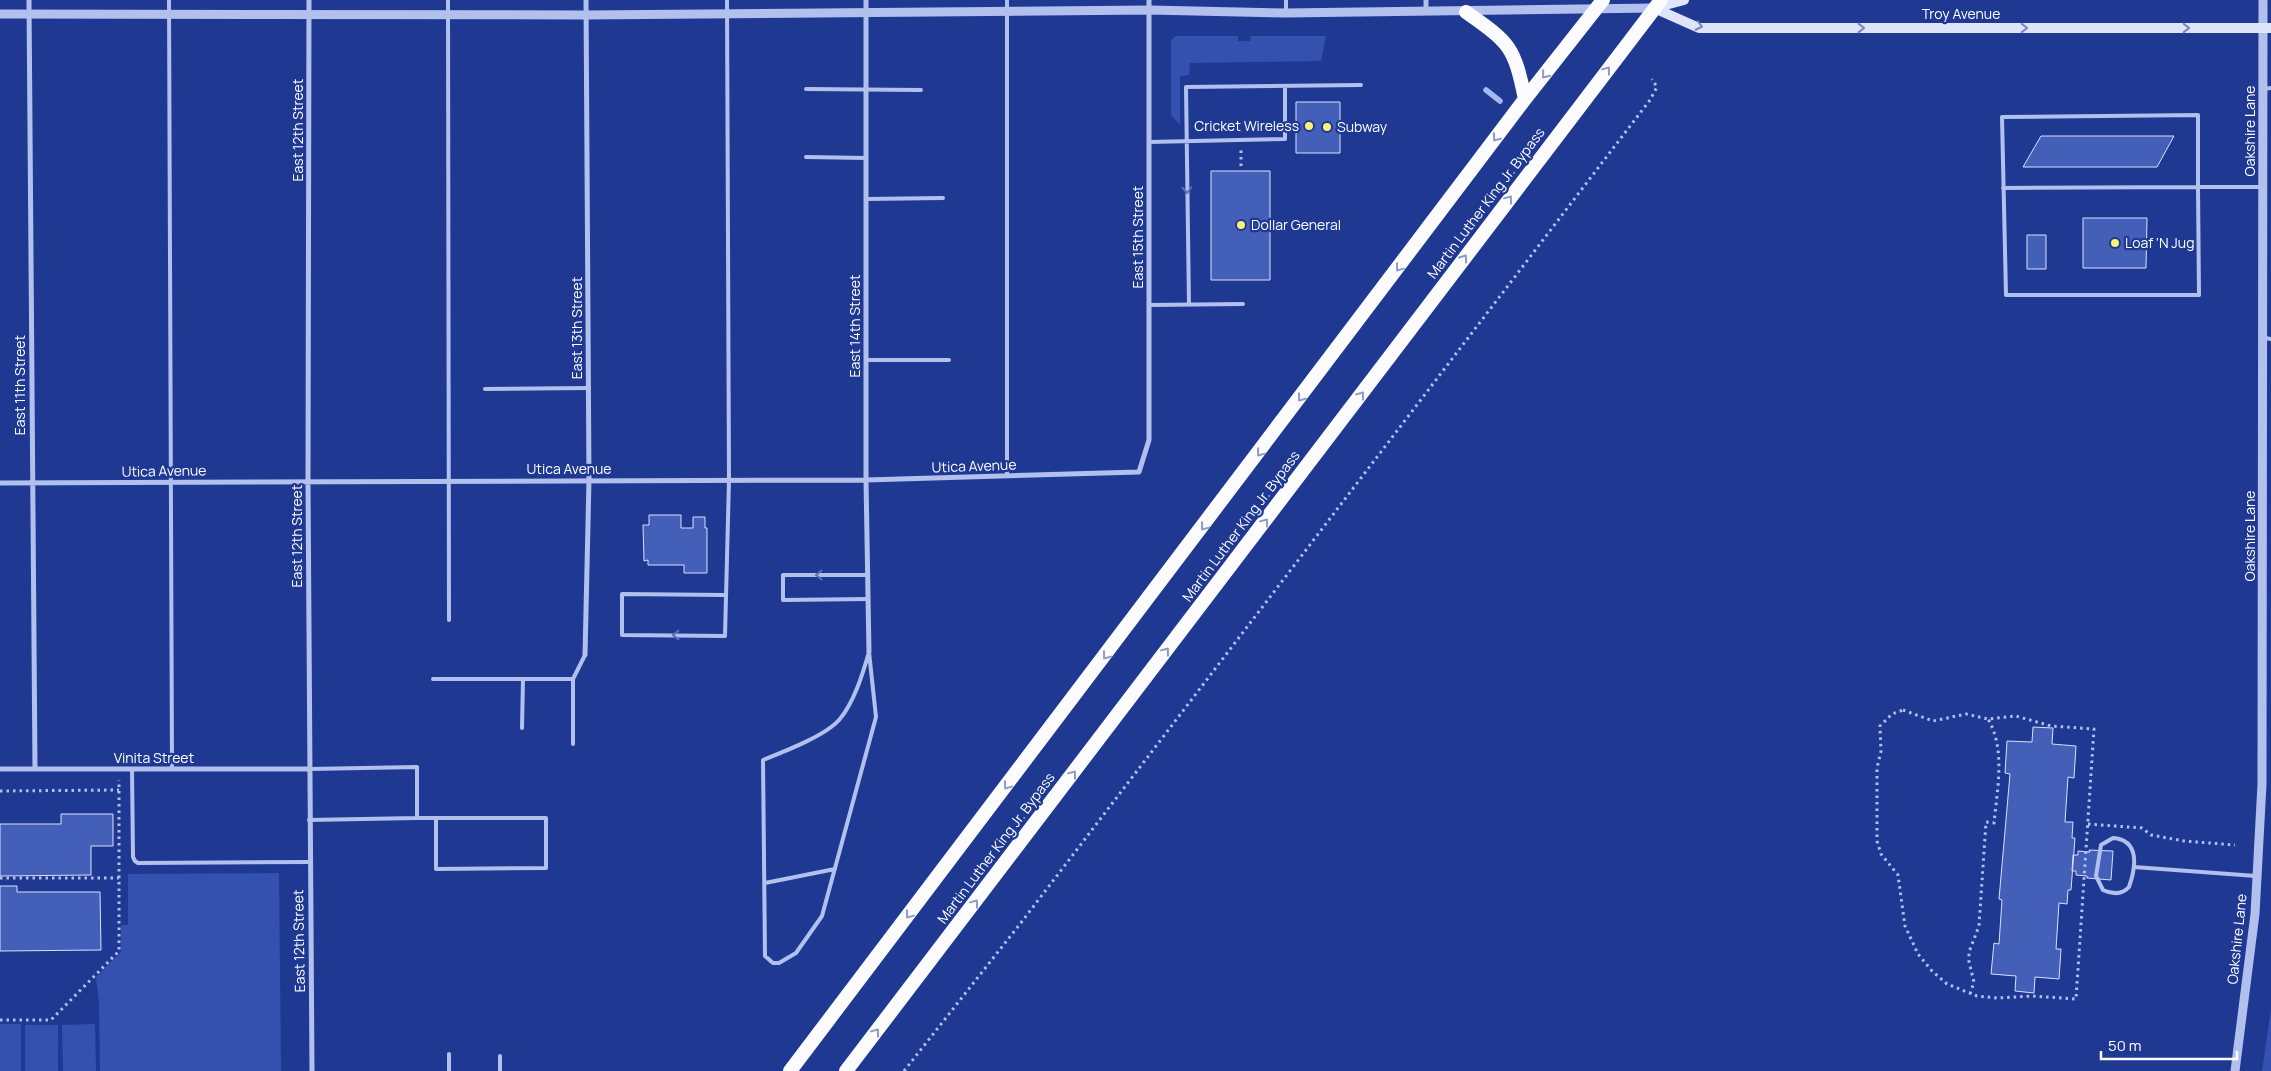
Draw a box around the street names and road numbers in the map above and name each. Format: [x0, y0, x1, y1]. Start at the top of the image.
street label: Troy Avenue [1922, 4, 2000, 23]
street label: East 12th Street [288, 78, 307, 181]
street label: Oakshire Lane [2240, 86, 2259, 176]
street label: Martin Luther King Jr. Bypass [1423, 123, 1549, 282]
street label: East 15th Street [1128, 185, 1147, 288]
street label: East 14th Street [845, 274, 864, 378]
street label: East 13th Street [567, 276, 586, 379]
street label: East 11th Street [10, 334, 29, 435]
street label: Martin Luther King Jr. Bypass [1178, 446, 1304, 605]
street label: Utica Avenue [931, 455, 1017, 476]
street label: Utica Avenue [527, 459, 611, 478]
street label: Utica Avenue [121, 460, 207, 481]
street label: East 12th Street [287, 484, 306, 587]
street label: Oakshire Lane [2240, 491, 2259, 581]
street label: Vinita Street [114, 748, 195, 767]
street label: Martin Luther King Jr. Bypass [933, 768, 1059, 927]
street label: East 12th Street [288, 889, 309, 993]
street label: Oakshire Lane [2222, 893, 2251, 985]

